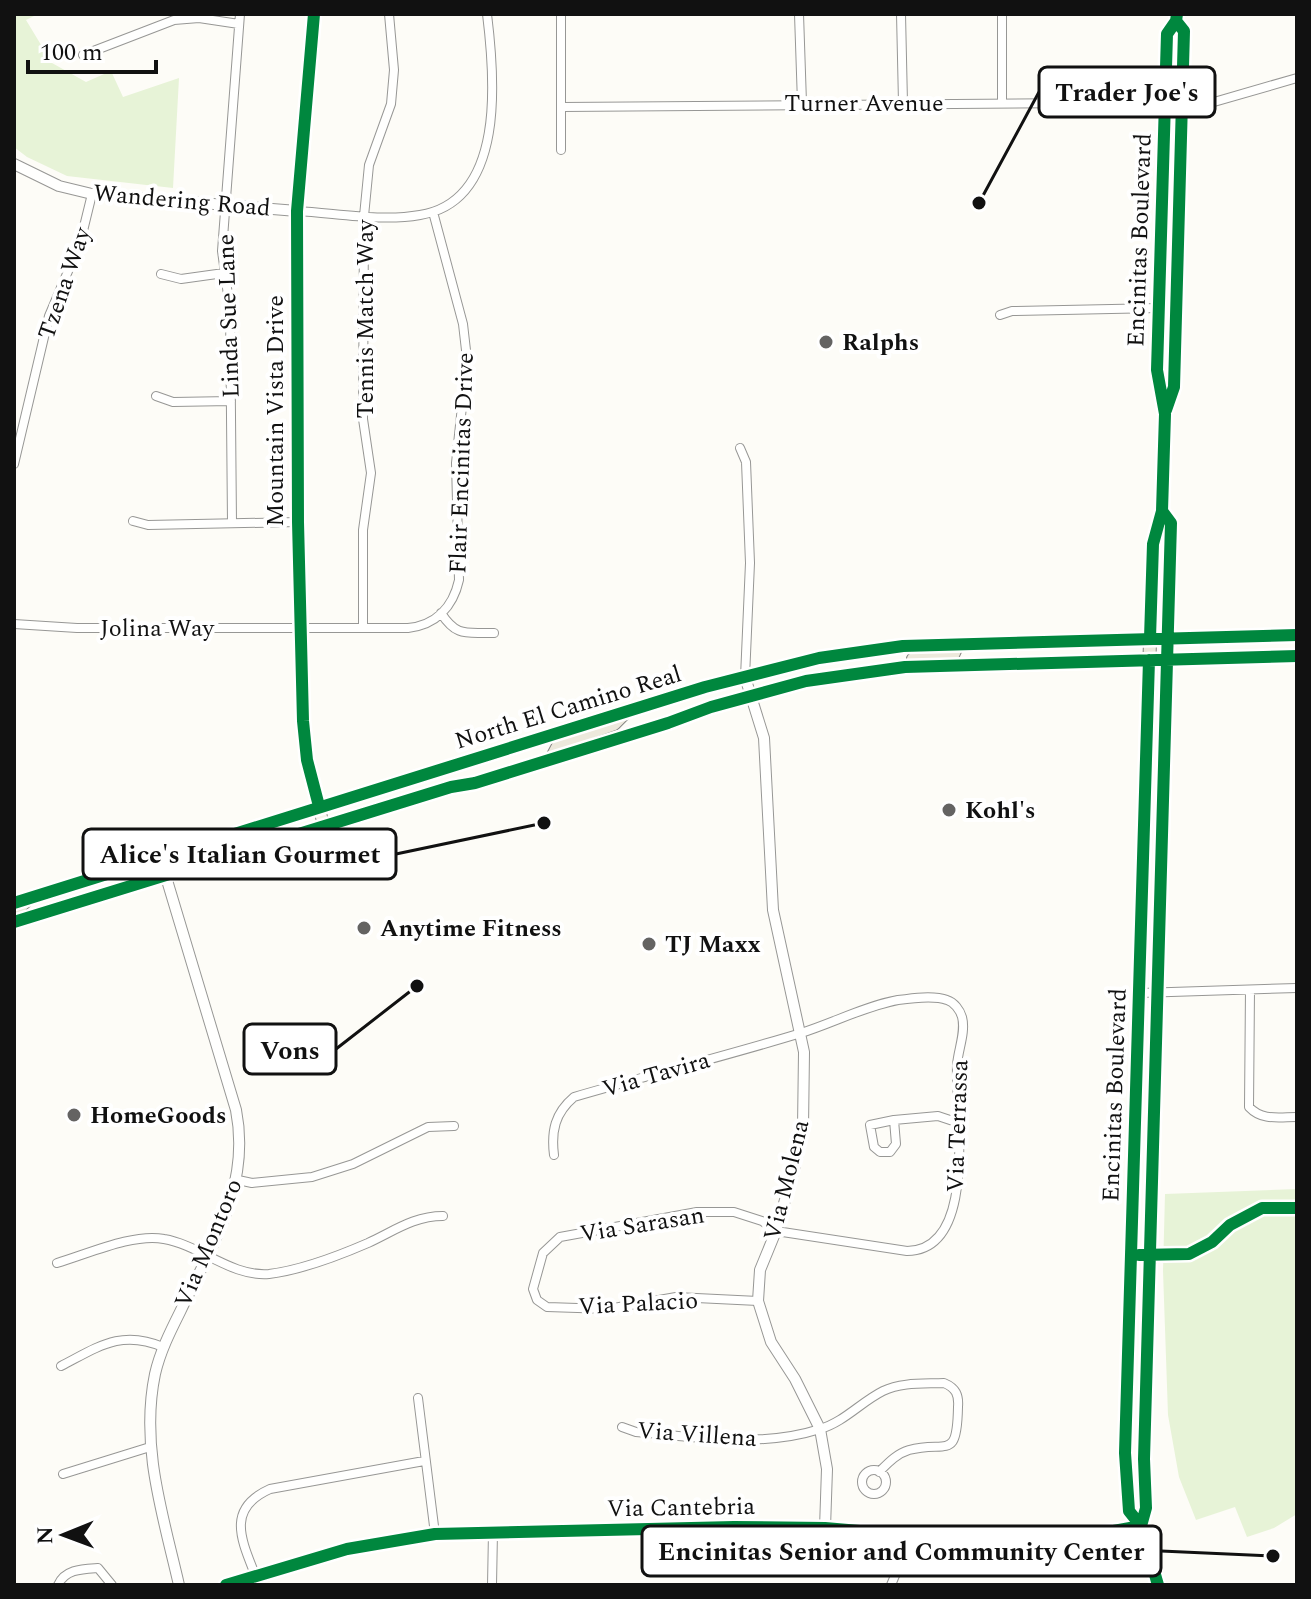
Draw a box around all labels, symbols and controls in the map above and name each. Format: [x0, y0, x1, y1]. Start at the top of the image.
scale bar [28, 24, 156, 74]
text: 100 m [40, 35, 103, 71]
callout: Trader Joe's [1039, 67, 1215, 117]
text: Trader Joe's [1055, 73, 1199, 113]
street label: Turner Avenue [784, 86, 944, 122]
street label: Encinitas Boulevard [1118, 133, 1162, 348]
street label: Wandering Road [92, 175, 272, 227]
street label: Tennis Match Way [348, 218, 384, 419]
street label: Tzena Way [29, 221, 101, 344]
street label: Linda Sue Lane [208, 233, 250, 399]
street label: Mountain Vista Drive [258, 295, 294, 527]
place label: Ralphs [842, 325, 919, 361]
marker: Ralphs [817, 333, 835, 351]
street label: Flair Encinitas Drive [440, 352, 484, 574]
street label: Jolina Way [100, 611, 216, 647]
street label: North El Camino Real [451, 656, 686, 760]
place label: Kohl's [965, 793, 1035, 829]
marker: Kohl's [940, 801, 958, 819]
callout: Alice's Italian Gourmet [83, 829, 396, 879]
text: Alice's Italian Gourmet [100, 835, 380, 875]
place label: Anytime Fitness [380, 911, 562, 947]
marker: Anytime Fitness [355, 919, 373, 937]
place label: TJ Maxx [665, 927, 761, 963]
marker: TJ Maxx [640, 935, 658, 953]
street label: Encinitas Boulevard [1093, 988, 1137, 1203]
callout: Vons [244, 1024, 336, 1074]
text: Vons [260, 1031, 320, 1071]
street label: Via Tavira [598, 1042, 715, 1107]
street label: Via Terrassa [938, 1059, 978, 1193]
place label: HomeGoods [90, 1098, 227, 1134]
marker: HomeGoods [65, 1106, 83, 1124]
street label: Via Molena [755, 1116, 819, 1244]
street label: Via Montoro [166, 1173, 252, 1313]
street label: Via Sarasan [577, 1197, 707, 1253]
street label: Via Palacio [577, 1283, 699, 1325]
street label: Via Villena [636, 1413, 758, 1457]
street label: Via Cantebria [606, 1489, 756, 1527]
north arrow [24, 1495, 104, 1575]
text: N [29, 1526, 62, 1545]
callout: Encinitas Senior and Community Center [642, 1526, 1161, 1576]
text: Encinitas Senior and Community Center [658, 1532, 1145, 1572]

